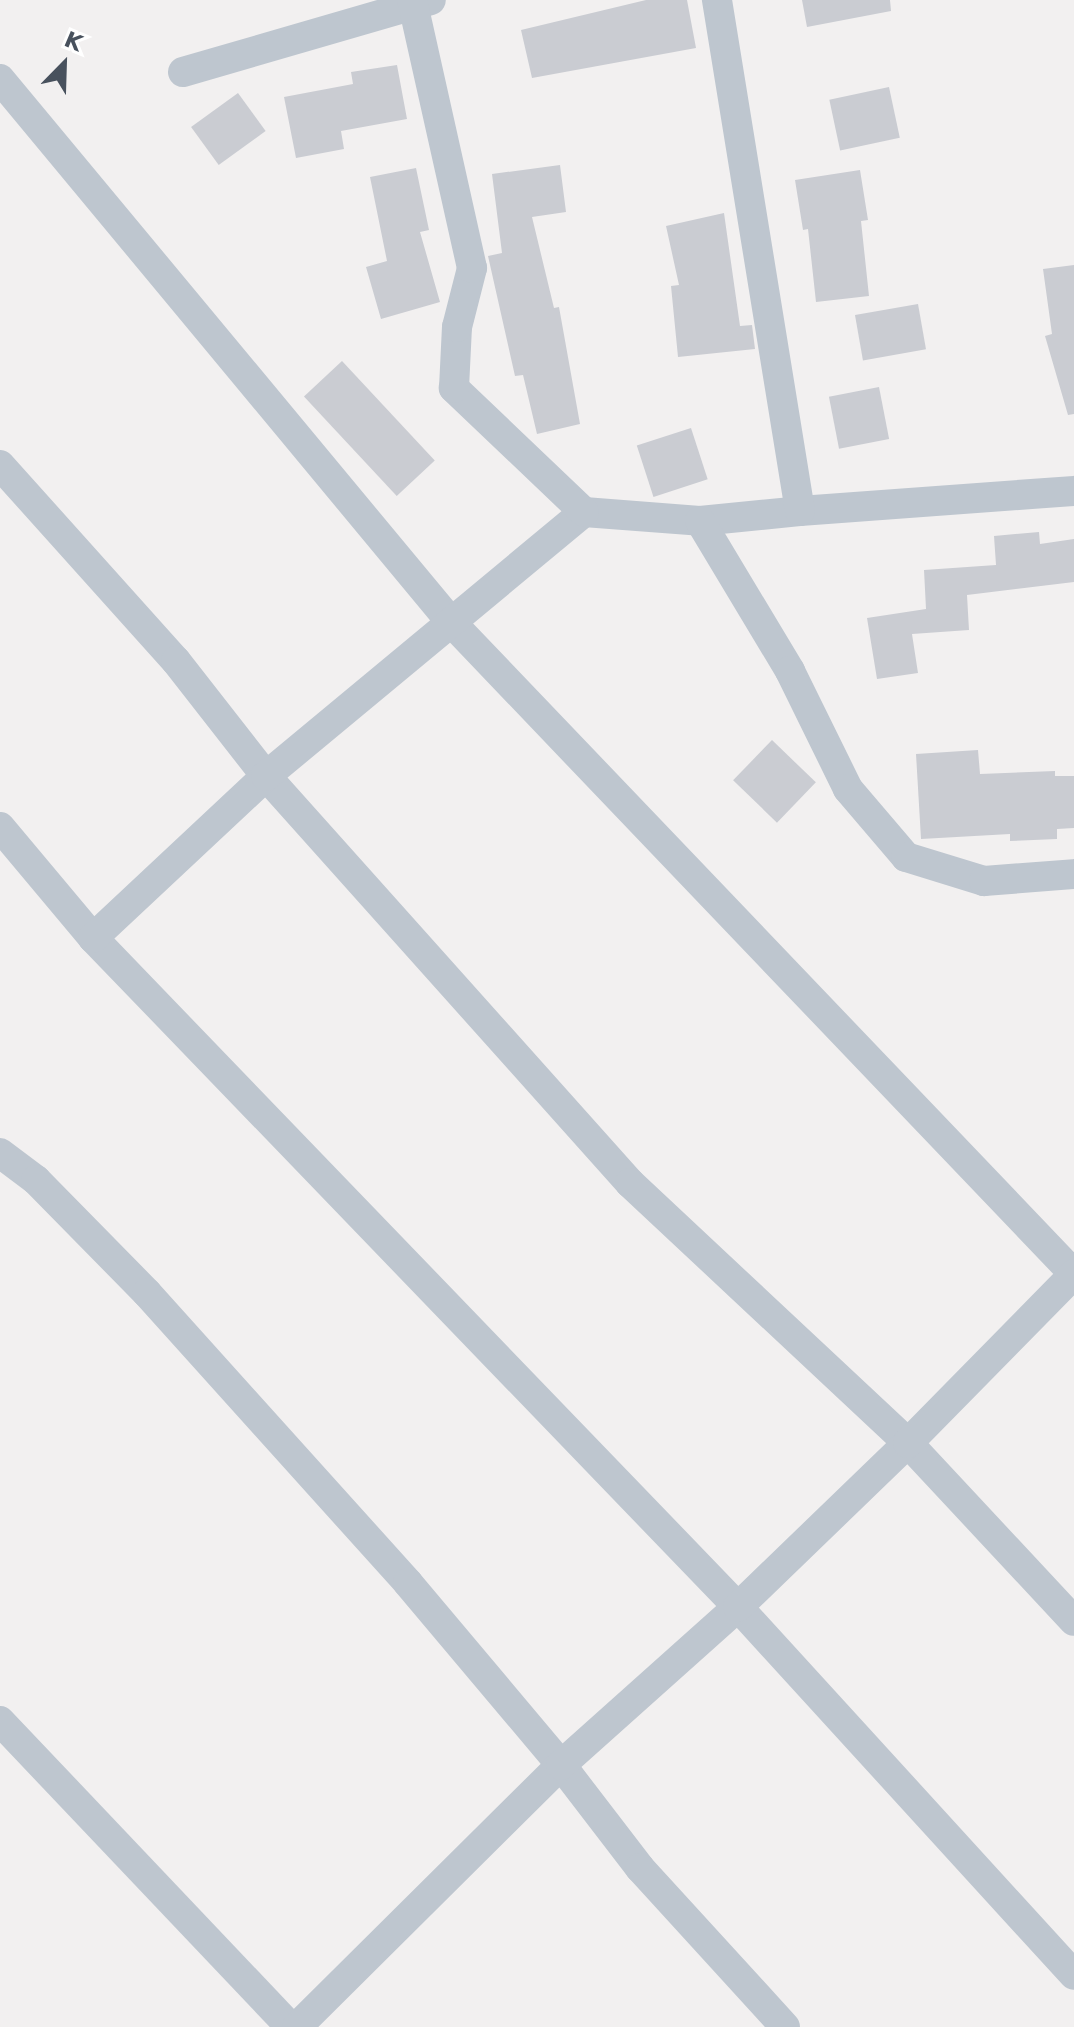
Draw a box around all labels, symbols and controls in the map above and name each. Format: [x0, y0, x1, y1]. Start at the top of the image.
north arrow [24, 24, 104, 104]
text: K [61, 27, 86, 56]

